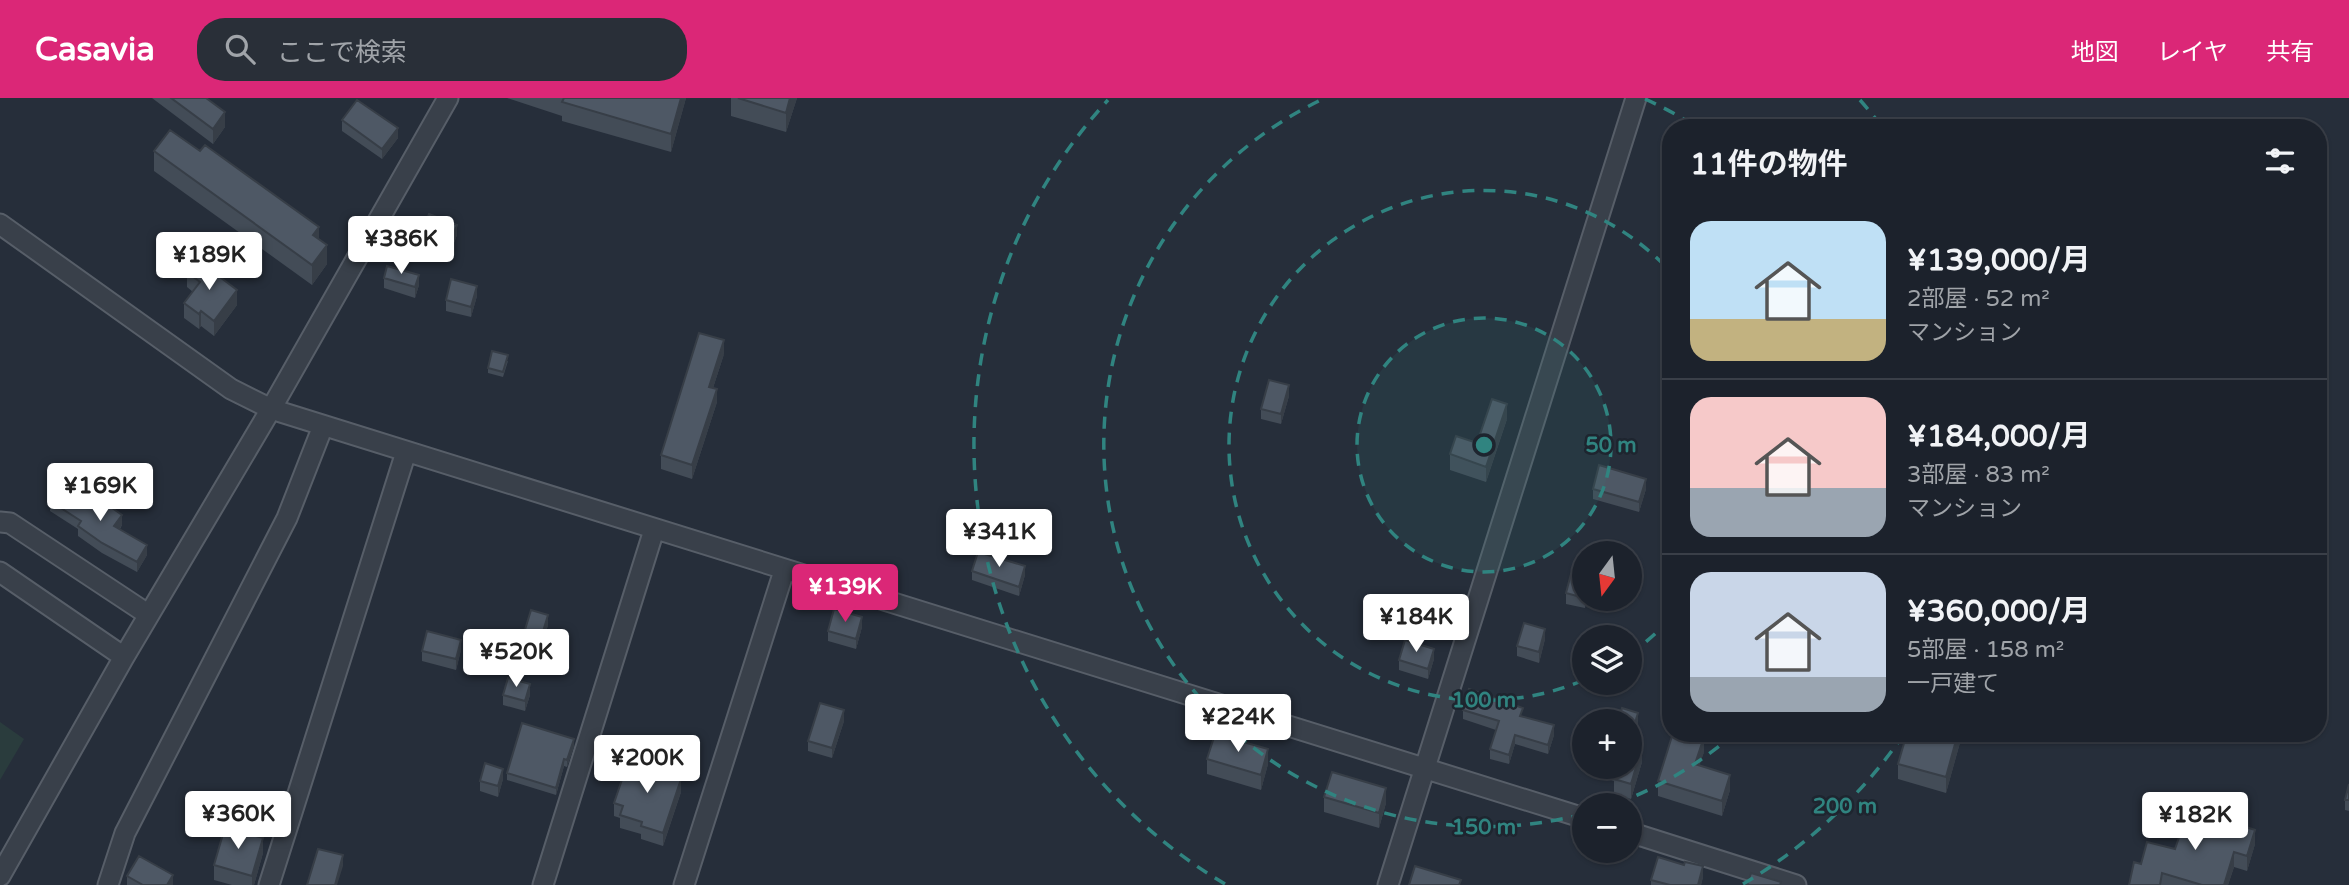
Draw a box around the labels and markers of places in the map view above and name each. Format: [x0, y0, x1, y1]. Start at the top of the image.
pin: ¥386K [352, 216, 450, 276]
pin: ¥189K [160, 232, 258, 292]
centre of rings [1472, 433, 1496, 457]
pin: ¥169K [51, 464, 149, 523]
pin: ¥341K [950, 510, 1048, 569]
pin: ¥139K [796, 564, 894, 624]
pin: ¥184K [1367, 594, 1465, 654]
pin: ¥520K [467, 630, 565, 689]
pin: ¥224K [1189, 694, 1287, 754]
pin: ¥200K [598, 736, 696, 795]
pin: ¥360K [189, 792, 287, 851]
pin: ¥182K [2146, 792, 2244, 852]

